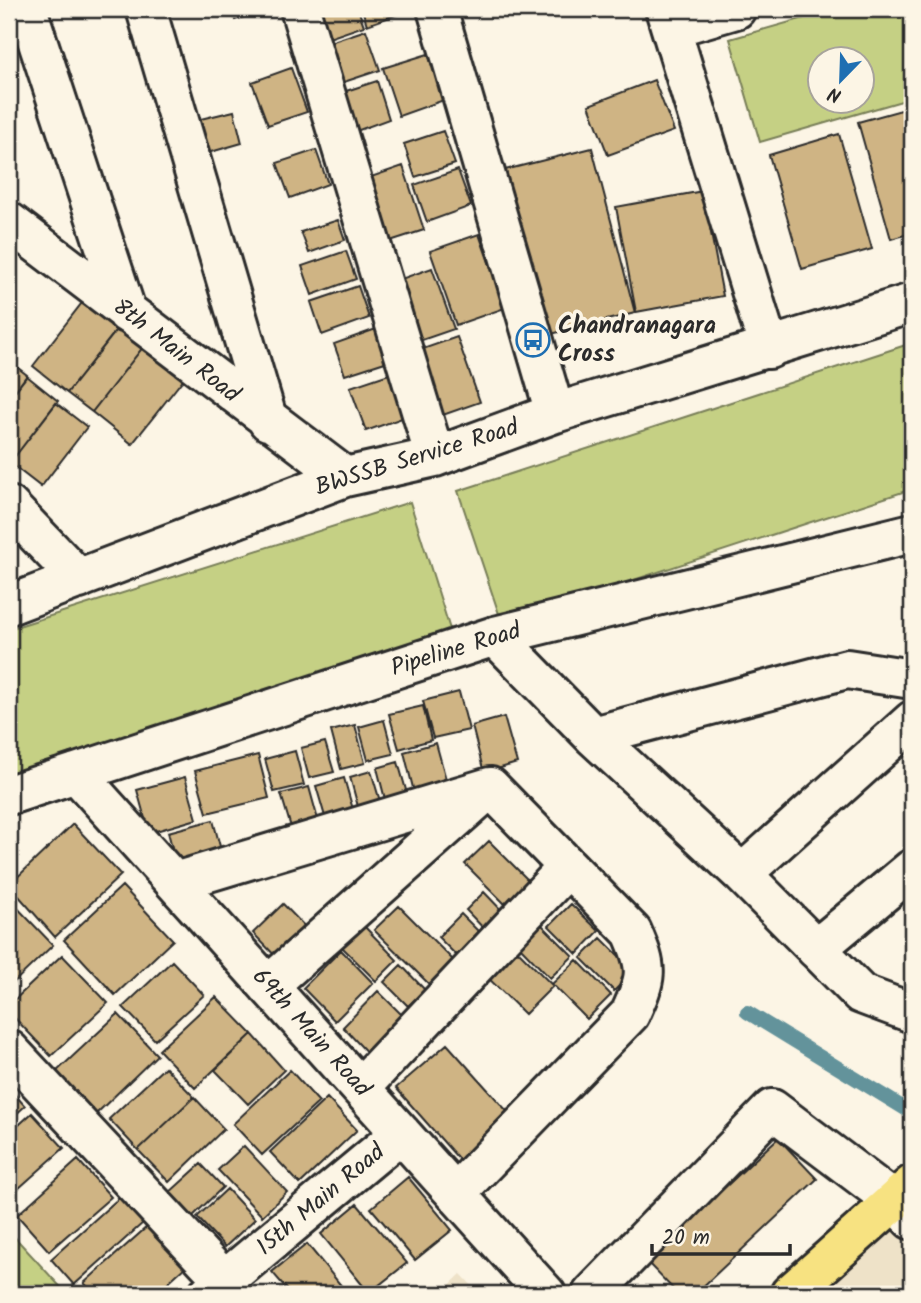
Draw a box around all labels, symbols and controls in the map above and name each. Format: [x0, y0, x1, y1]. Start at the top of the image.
north arrow [806, 46, 876, 116]
text: N [824, 78, 847, 110]
street label: 8th Main Road [104, 289, 249, 414]
place label: Chandranagara Cross [558, 307, 716, 374]
bus stop icon: Chandranagara Cross [514, 321, 552, 359]
street label: BWSSB Service Road [310, 408, 525, 507]
street label: Pipeline Road [386, 611, 527, 688]
street label: 69th Main Road [242, 959, 381, 1107]
street label: 15th Main Road [248, 1133, 395, 1266]
scale bar [652, 1212, 790, 1256]
text: 20 m [662, 1222, 710, 1255]

